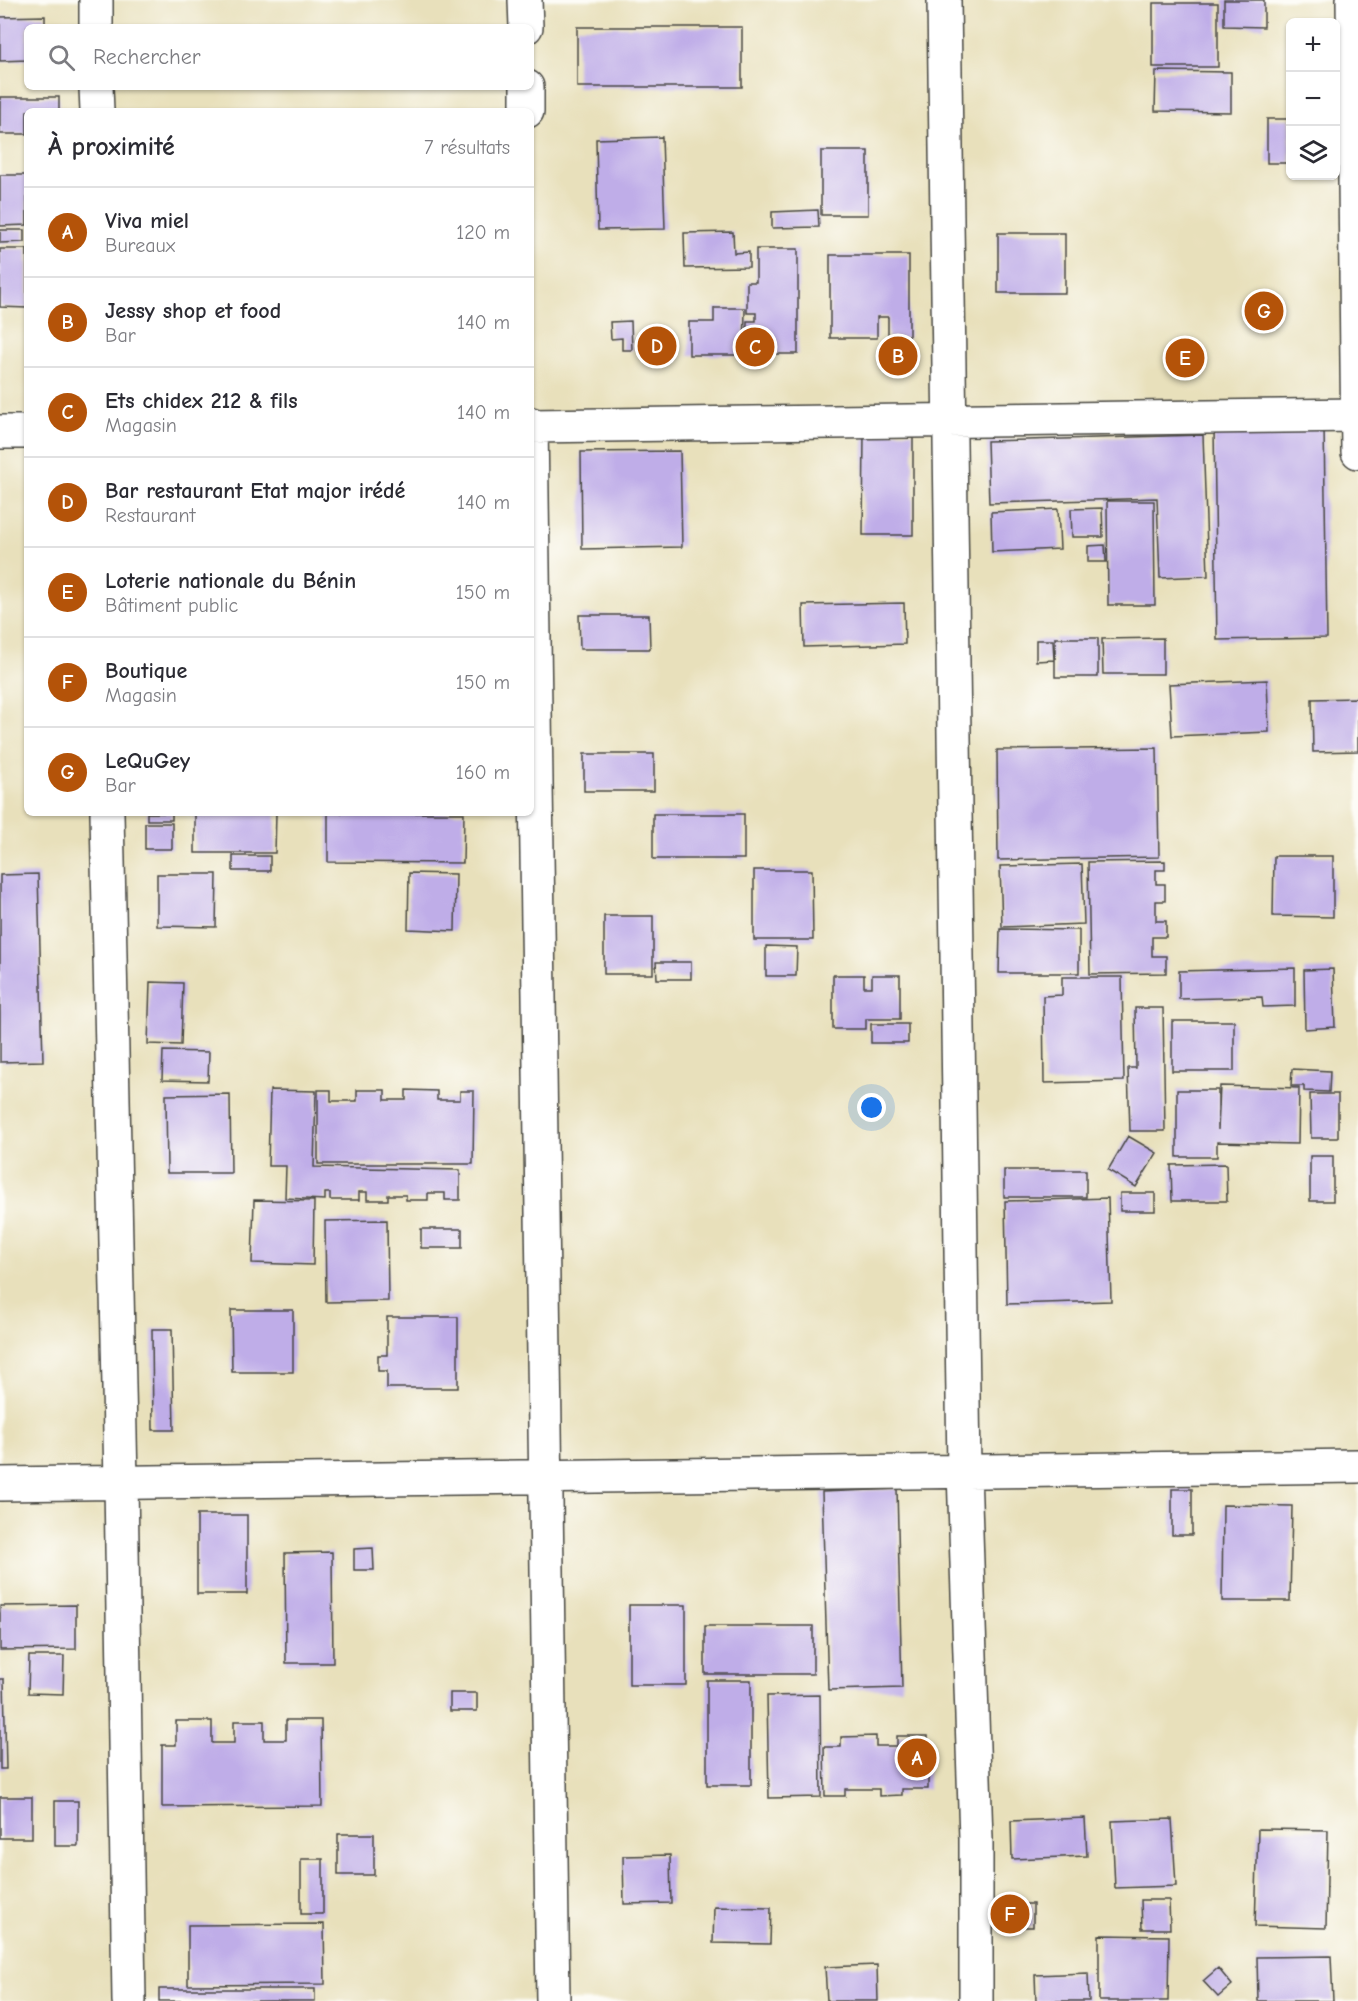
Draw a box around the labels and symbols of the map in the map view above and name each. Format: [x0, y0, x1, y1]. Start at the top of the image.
pin: G [1244, 288, 1284, 334]
pin: D [638, 324, 676, 368]
pin: C [736, 324, 774, 370]
pin: B [878, 334, 918, 378]
pin: E [1166, 336, 1204, 380]
your location [857, 1093, 886, 1122]
pin: A [898, 1736, 936, 1780]
pin: F [990, 1892, 1030, 1936]

